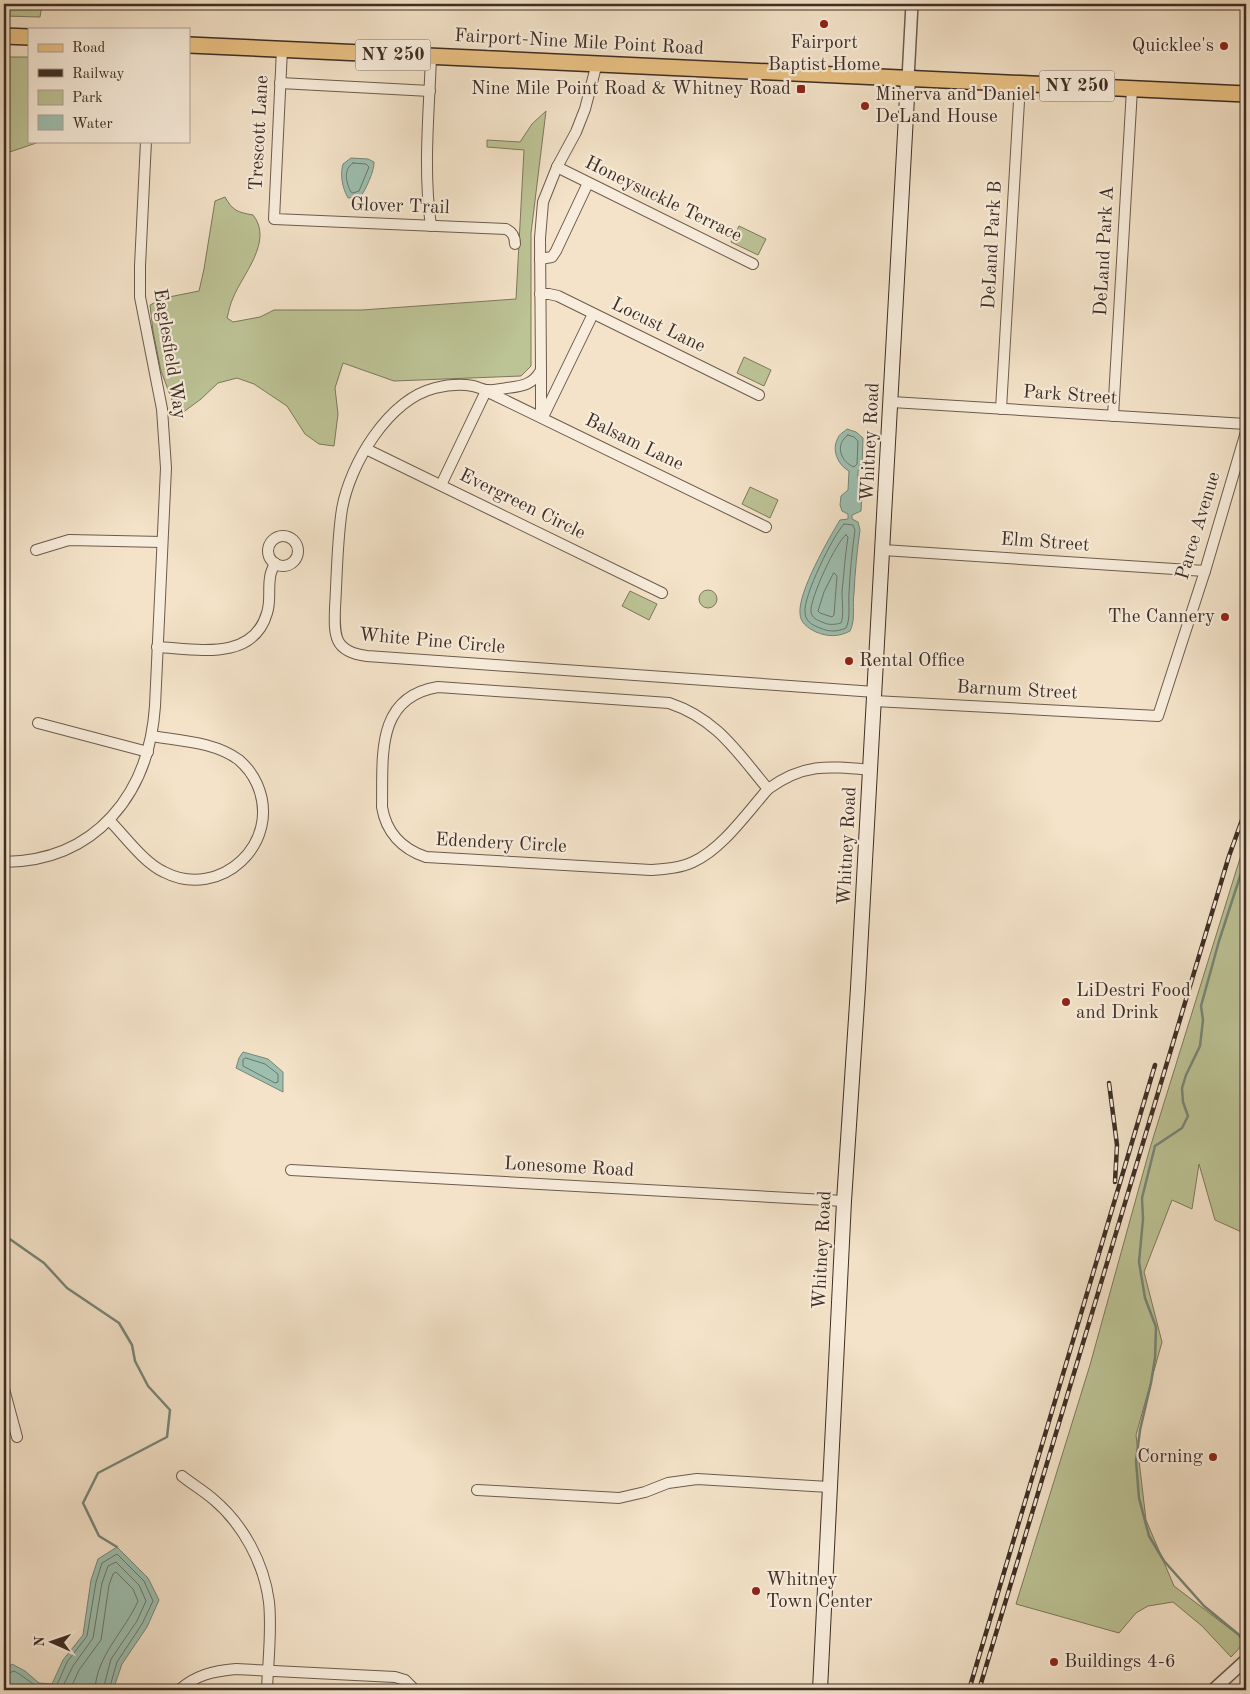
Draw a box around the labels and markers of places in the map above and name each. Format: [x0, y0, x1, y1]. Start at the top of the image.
marker: Fairport Baptist Home [818, 18, 830, 30]
place label: Fairport Baptist Home [768, 34, 880, 75]
place label: Quicklee's [1132, 37, 1214, 56]
marker: Quicklee's [1218, 40, 1230, 52]
place label: Nine Mile Point Road & Whitney Road [471, 80, 791, 99]
marker: Nine Mile Point Road & Whitney Road [795, 83, 807, 95]
place label: Minerva and Daniel DeLand House [875, 86, 1035, 127]
marker: Minerva and Daniel DeLand House [859, 100, 871, 112]
place label: The Cannery [1108, 608, 1215, 627]
marker: The Cannery [1219, 611, 1231, 623]
place label: Rental Office [859, 652, 965, 671]
marker: Rental Office [843, 655, 855, 667]
place label: LiDestri Food and Drink [1076, 982, 1191, 1023]
marker: LiDestri Food and Drink [1060, 996, 1072, 1008]
place label: Corning [1137, 1448, 1204, 1467]
marker: Corning [1207, 1451, 1219, 1463]
place label: Whitney Town Center [766, 1571, 873, 1612]
marker: Whitney Town Center [750, 1585, 762, 1597]
place label: Buildings 4-6 [1064, 1653, 1176, 1672]
marker: Buildings 4-6 [1048, 1656, 1060, 1668]

